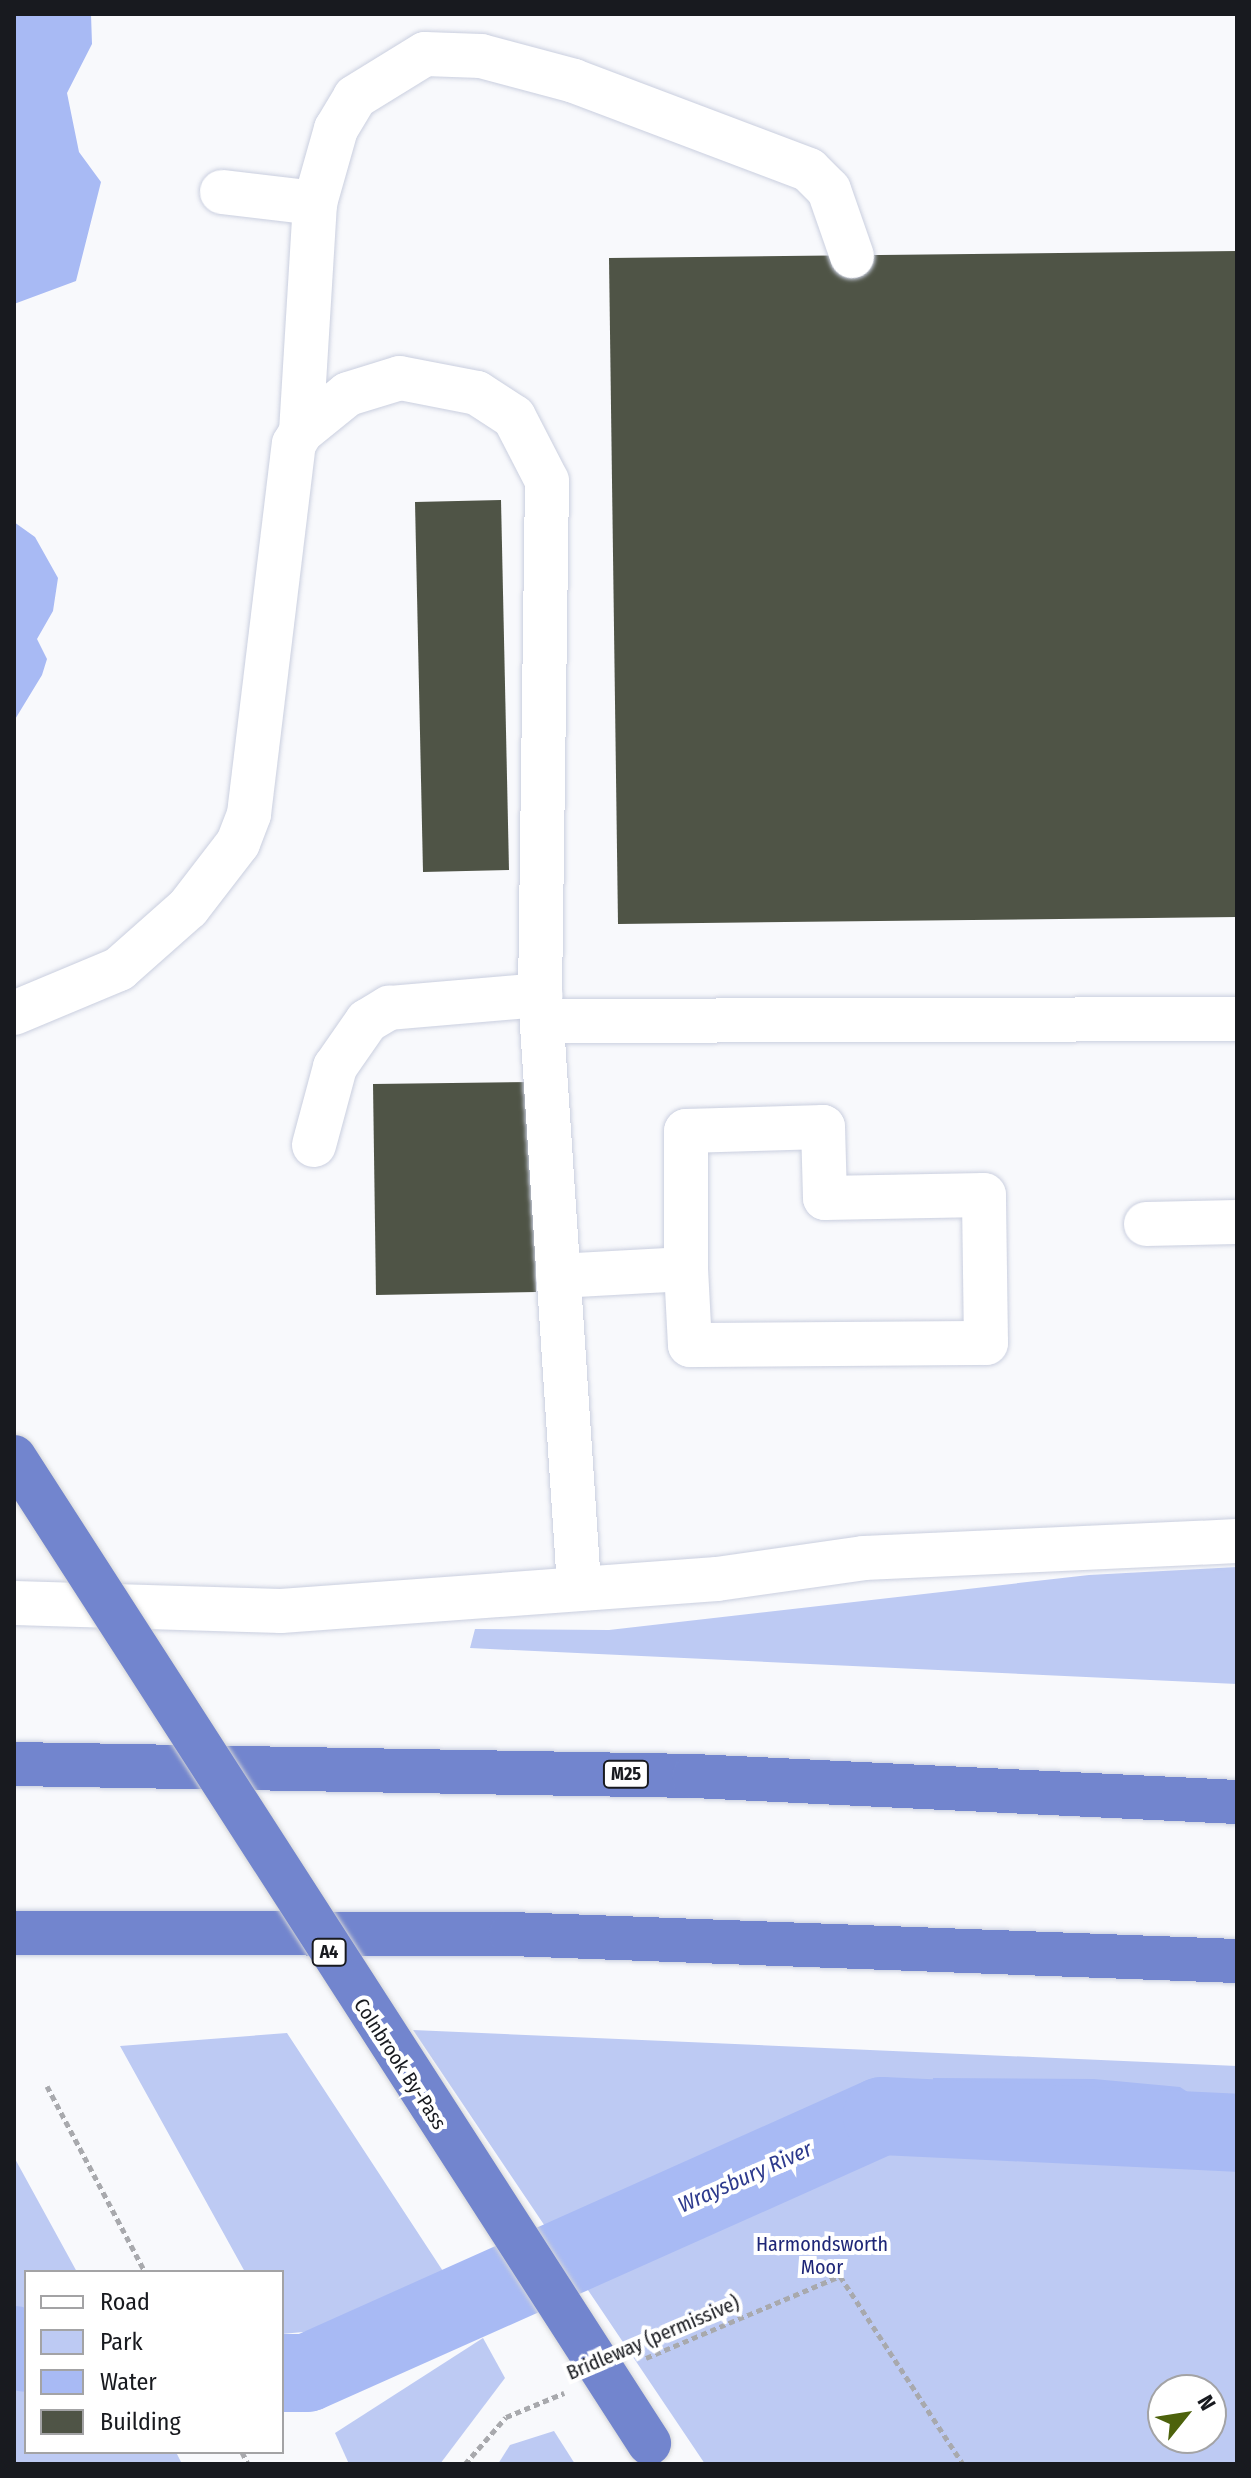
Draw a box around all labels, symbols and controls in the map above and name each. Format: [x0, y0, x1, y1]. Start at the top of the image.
road number: M25 [602, 1760, 650, 1788]
road number: A4 [311, 1938, 347, 1966]
street label: Colnbrook By-Pass [349, 1994, 451, 2134]
water label: Wraysbury River [674, 2136, 816, 2218]
park label: Harmondsworth Moor [756, 2233, 888, 2280]
legend [24, 2270, 284, 2454]
text: Road [100, 2288, 150, 2316]
street label: Bridleway (permissive) [563, 2291, 743, 2385]
text: Park [100, 2328, 143, 2356]
text: Water [100, 2368, 157, 2396]
north arrow [1147, 2374, 1227, 2454]
text: N [1191, 2390, 1221, 2415]
text: Building [100, 2408, 181, 2436]

